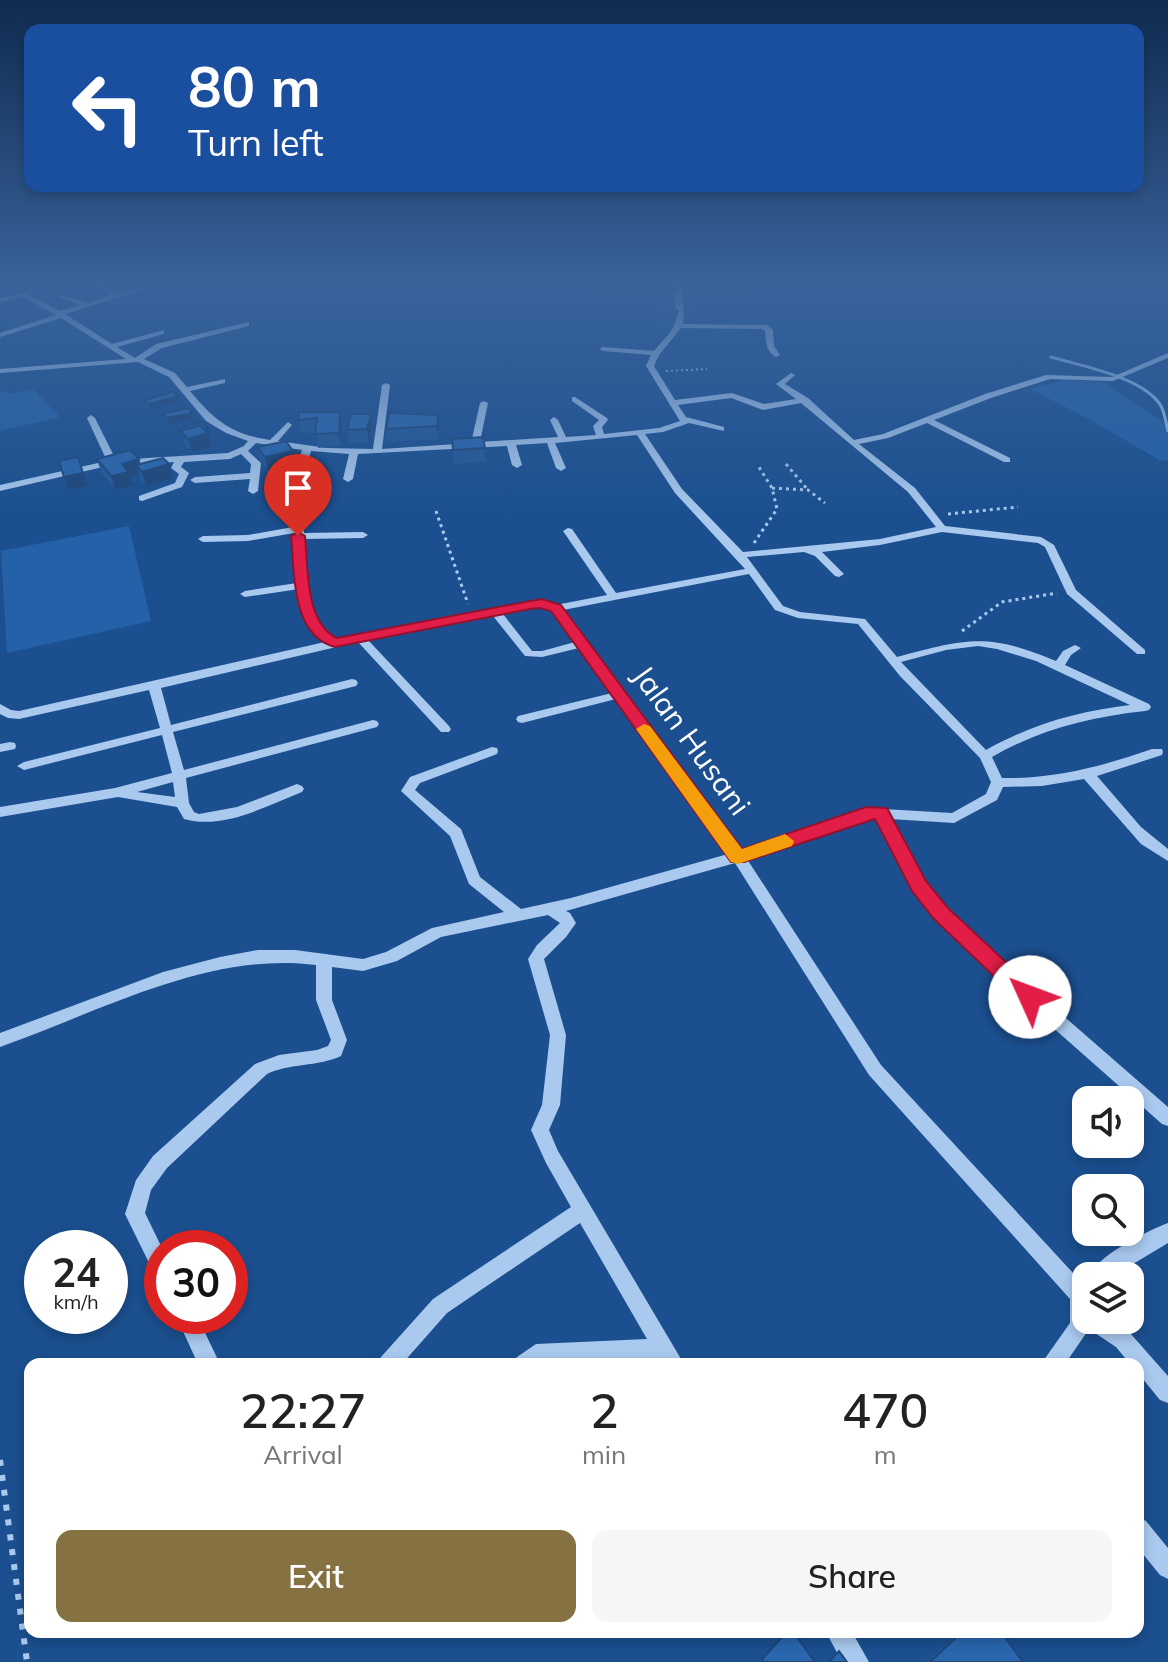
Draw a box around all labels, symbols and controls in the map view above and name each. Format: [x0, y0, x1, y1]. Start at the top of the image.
text: 80 m [188, 51, 321, 121]
icon: left [56, 56, 160, 160]
text: Turn left [188, 120, 324, 165]
pin [264, 454, 332, 536]
icon: arrive [276, 466, 320, 510]
street label: Jalan Husani [625, 658, 759, 822]
position arrow [988, 955, 1072, 1039]
map controls [1072, 1086, 1144, 1334]
button: sound [1072, 1086, 1144, 1158]
button: search [1072, 1174, 1144, 1246]
speed limit sign: 30 [144, 1230, 248, 1334]
text: 24 [52, 1247, 100, 1297]
button: layers [1072, 1262, 1144, 1334]
text: km/h [53, 1289, 99, 1314]
text: 22:27 [240, 1380, 366, 1440]
text: 2 [590, 1380, 618, 1440]
text: 470 [842, 1380, 928, 1440]
text: Arrival [263, 1438, 343, 1471]
text: min [582, 1438, 626, 1471]
text: m [874, 1438, 897, 1471]
button: Exit [56, 1530, 576, 1622]
button: Share [592, 1530, 1112, 1622]

